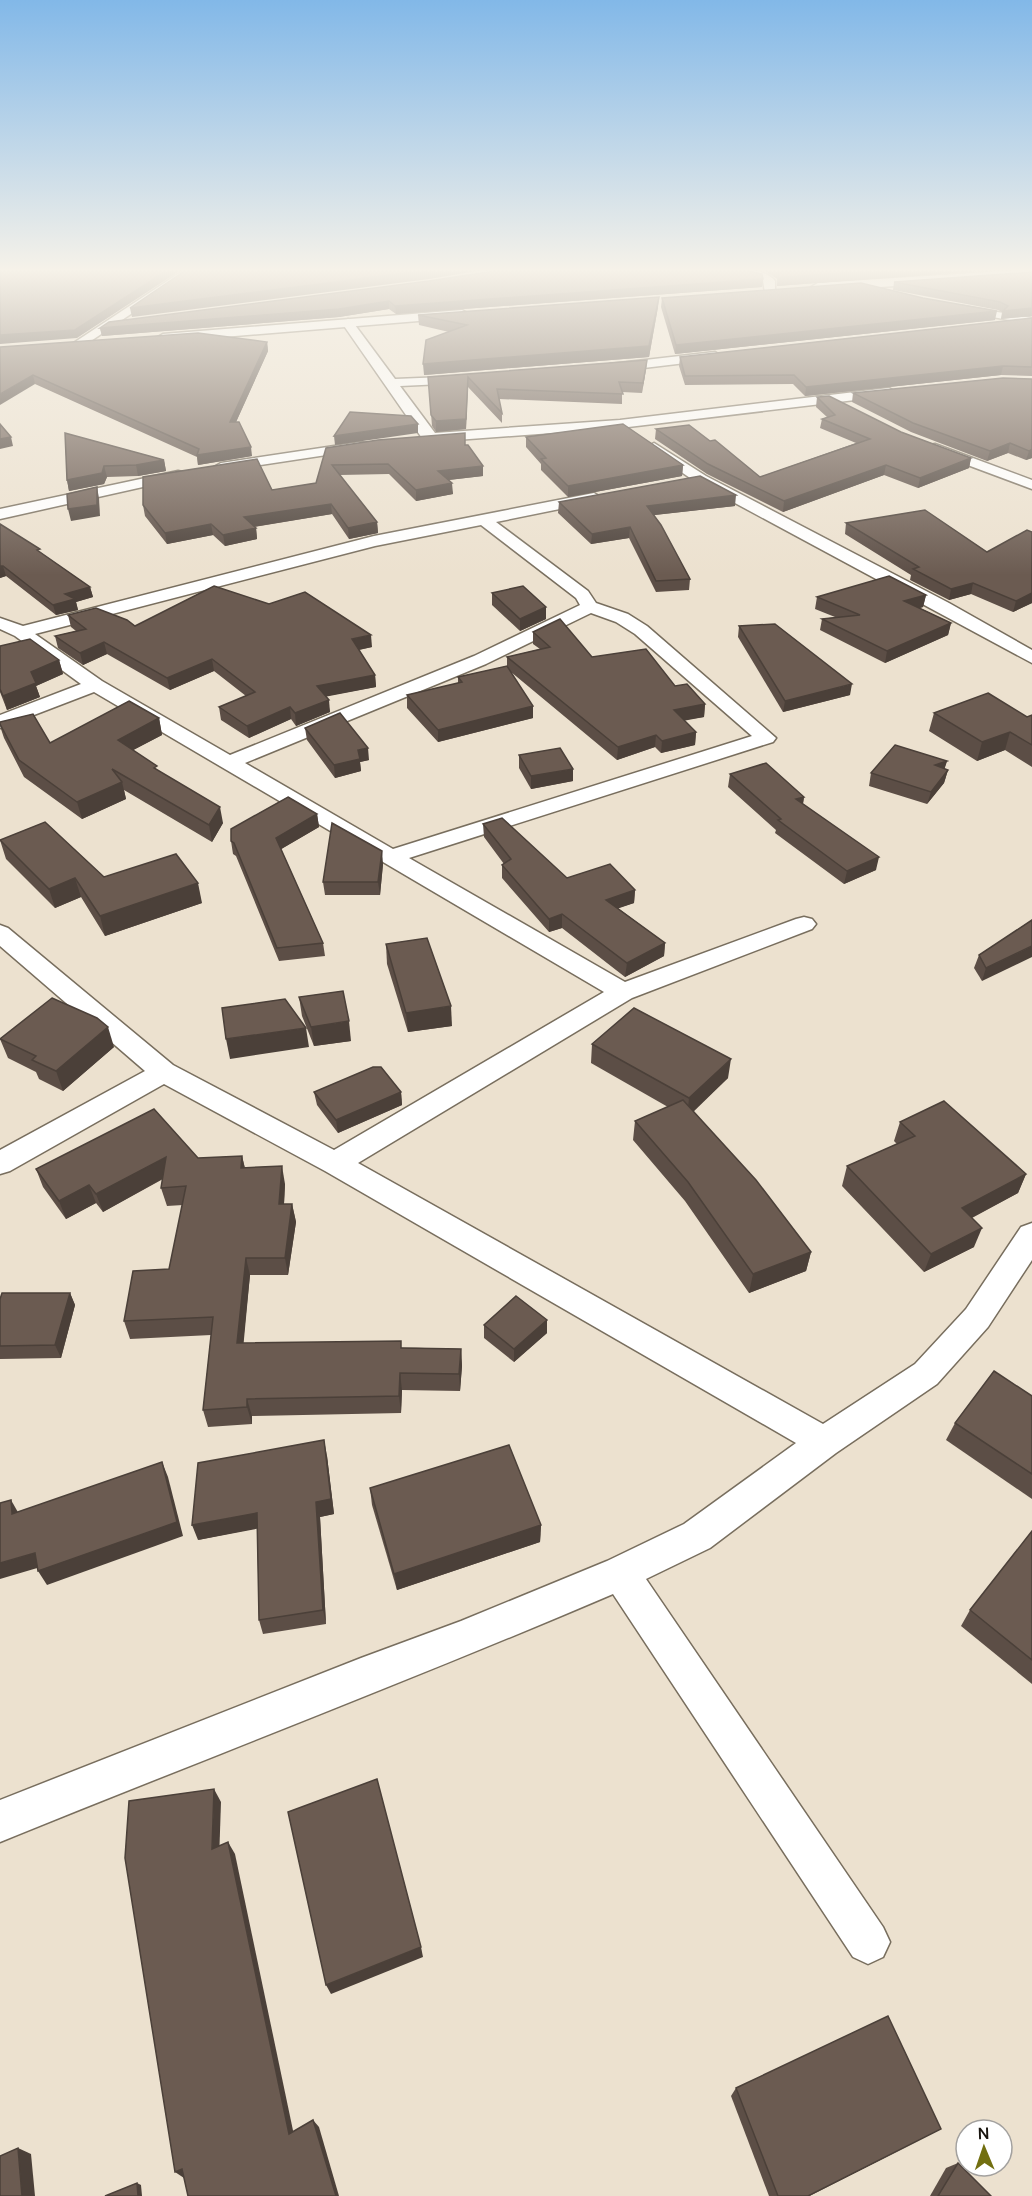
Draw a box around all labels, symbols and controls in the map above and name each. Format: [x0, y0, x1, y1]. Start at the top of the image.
north arrow [954, 2118, 1014, 2178]
text: N [977, 2122, 990, 2144]

